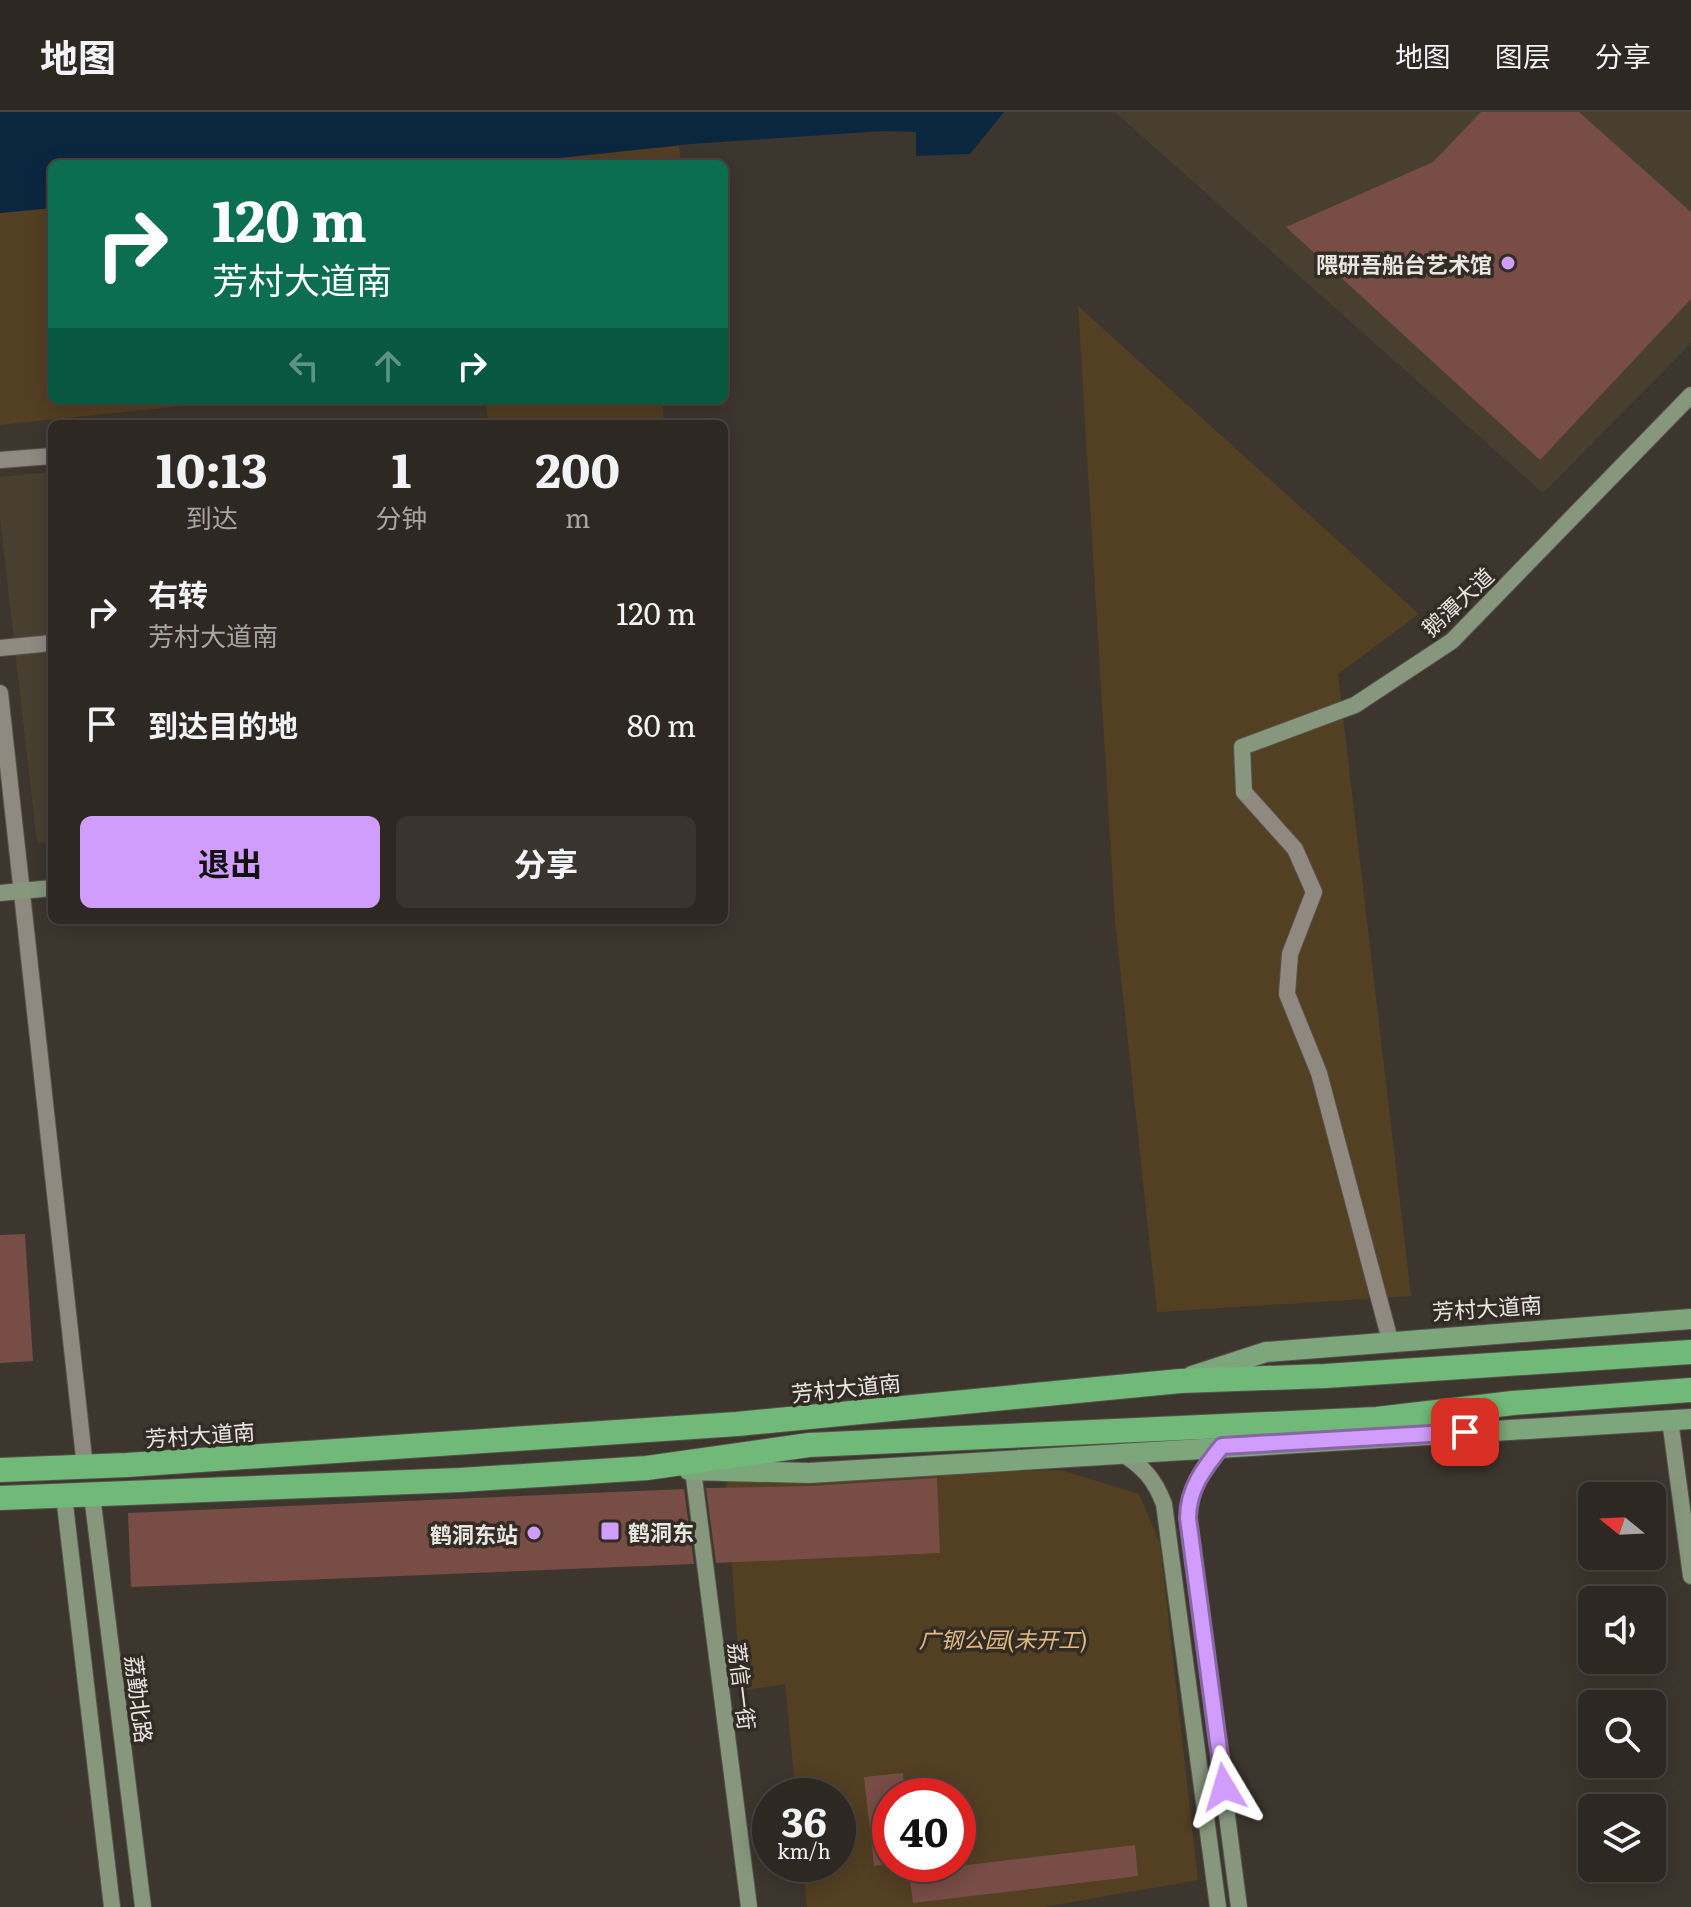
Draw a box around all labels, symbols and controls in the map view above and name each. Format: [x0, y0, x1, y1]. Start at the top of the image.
text: 地图 [40, 27, 116, 84]
text: 地图 [1395, 34, 1451, 76]
text: 图层 [1495, 34, 1551, 76]
text: 分享 [1595, 34, 1651, 76]
text: 120 m [212, 176, 367, 259]
icon: right [80, 192, 184, 296]
place label: 隈研吾船台艺术馆 [1316, 247, 1492, 280]
text: 芳村大道南 [212, 252, 392, 305]
marker: 隈研吾船台艺术馆 [1499, 254, 1517, 272]
icon: left [282, 344, 326, 388]
icon: ahead [366, 344, 410, 388]
icon: right [450, 344, 494, 388]
text: 10:13 [156, 432, 268, 503]
text: 1 [392, 432, 411, 503]
text: 200 [535, 432, 620, 503]
text: 到达 [186, 497, 238, 536]
text: 分钟 [375, 497, 427, 536]
text: m [565, 497, 590, 536]
street label: 鹅潭大道 [1414, 559, 1500, 643]
text: 右转 [148, 571, 208, 615]
icon: right [80, 590, 124, 634]
text: 120 m [616, 590, 696, 634]
text: 芳村大道南 [148, 615, 278, 654]
icon: arrive [80, 702, 124, 746]
text: 到达目的地 [148, 702, 298, 746]
text: 80 m [627, 702, 696, 746]
button: 退出 [80, 816, 380, 908]
button: 分享 [396, 816, 696, 908]
street label: 芳村大道南 [1431, 1287, 1543, 1327]
street label: 芳村大道南 [790, 1365, 902, 1409]
pin [1431, 1398, 1499, 1466]
icon: arrive [1443, 1410, 1487, 1454]
street label: 芳村大道南 [144, 1414, 256, 1454]
north arrow [1578, 1482, 1666, 1570]
map controls [1578, 1482, 1666, 1882]
place label: 鹤洞东 [628, 1515, 694, 1548]
place label: 鹤洞东站 [430, 1517, 518, 1550]
marker: 鹤洞东 [599, 1520, 621, 1542]
marker: 鹤洞东站 [525, 1524, 543, 1542]
button: sound [1578, 1586, 1666, 1674]
park label: 广钢公园(未开工) [919, 1622, 1087, 1655]
street label: 荔信一街 [721, 1640, 765, 1732]
street label: 荔勤北路 [118, 1653, 162, 1745]
button: search [1578, 1690, 1666, 1778]
position arrow [1182, 1745, 1266, 1829]
speed limit sign: 40 [872, 1778, 976, 1882]
text: 36 [781, 1790, 827, 1849]
button: layers [1578, 1794, 1666, 1882]
text: km/h [777, 1835, 831, 1865]

